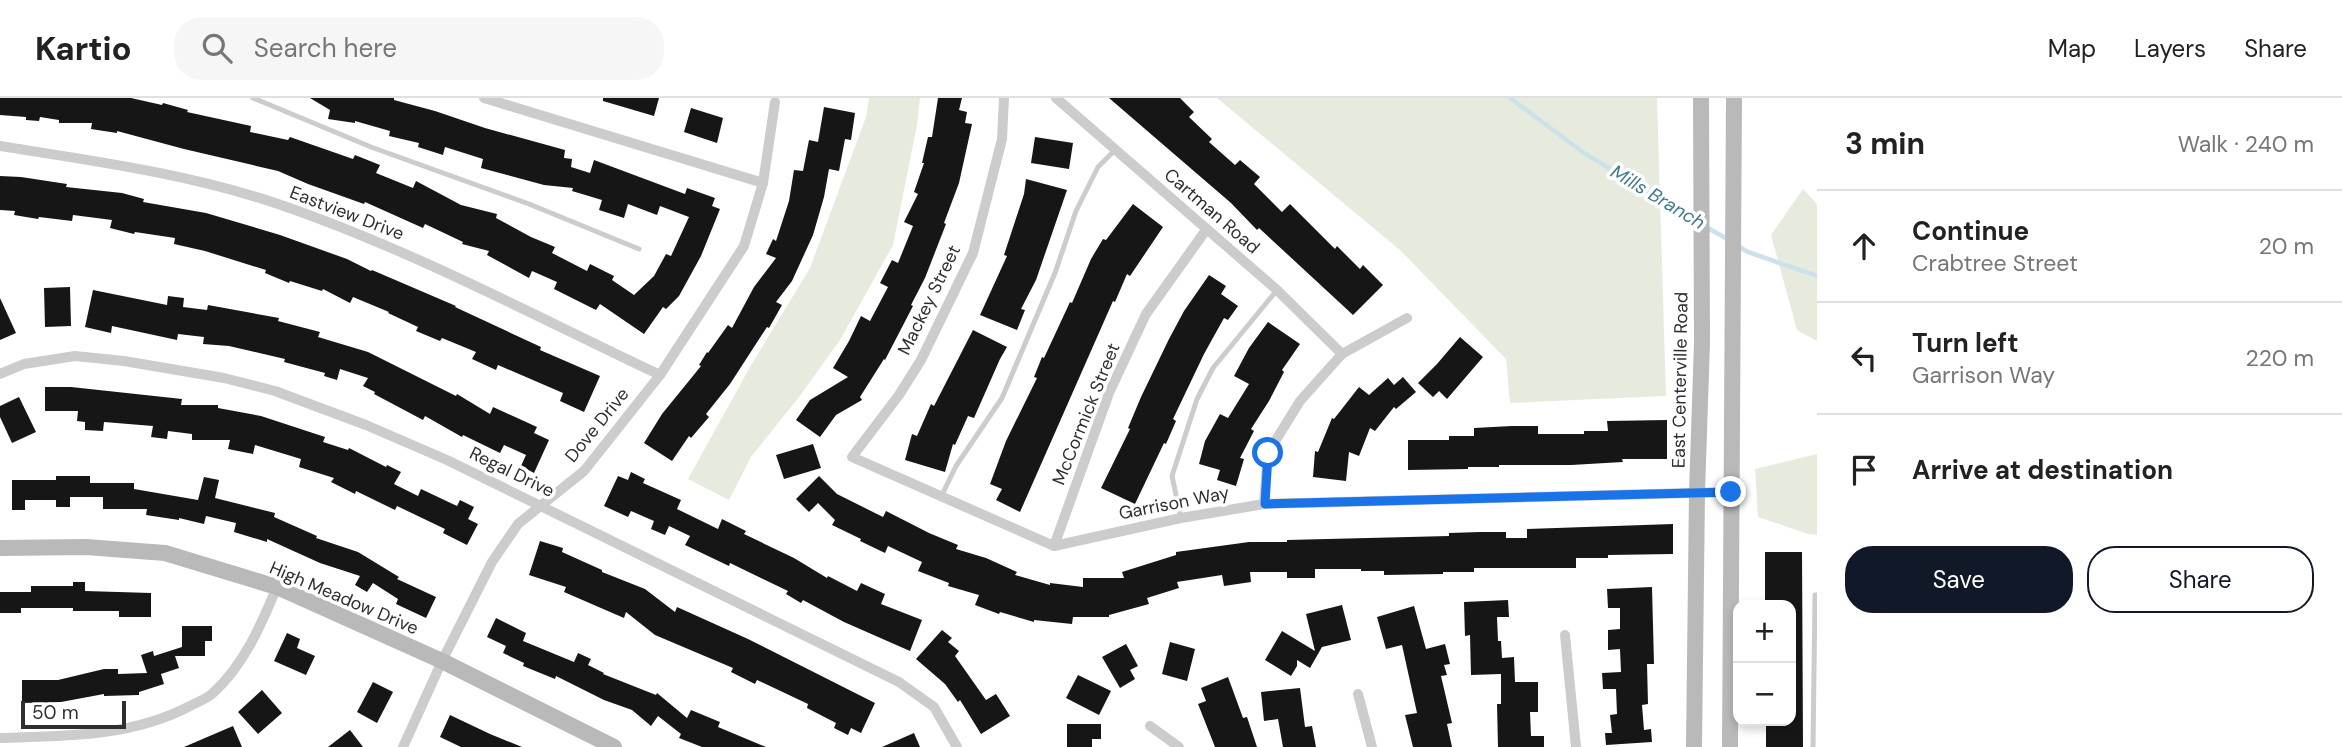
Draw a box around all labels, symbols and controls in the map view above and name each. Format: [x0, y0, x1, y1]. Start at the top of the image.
search box [174, 17, 664, 80]
text: Kartio [35, 27, 132, 70]
icon: search [198, 29, 236, 67]
text: Search here [254, 31, 397, 65]
text: Map [2048, 33, 2096, 64]
text: Layers [2134, 33, 2206, 64]
text: Share [2244, 33, 2307, 64]
text: 3 min [1845, 124, 1925, 163]
text: Walk · 240 m [2178, 129, 2314, 159]
water label: Mills Branch [1606, 159, 1710, 235]
street label: Cartman Road [1159, 163, 1265, 259]
street label: Eastview Drive [286, 180, 408, 246]
text: Continue [1912, 214, 2029, 248]
icon: ahead [1845, 227, 1883, 265]
text: 20 m [2259, 231, 2314, 261]
street label: Mackey Street [892, 241, 966, 359]
text: Crabtree Street [1912, 248, 2078, 278]
street label: East Centerville Road [1666, 292, 1694, 468]
text: Turn left [1912, 326, 2019, 360]
street label: McCormick Street [1047, 339, 1125, 489]
icon: left [1845, 339, 1883, 377]
text: 220 m [2245, 343, 2314, 373]
text: Garrison Way [1912, 360, 2055, 390]
street label: Dove Drive [560, 383, 634, 467]
route start [1252, 437, 1283, 468]
street label: Regal Drive [466, 441, 558, 503]
icon: arrive [1845, 451, 1883, 489]
text: Arrive at destination [1912, 453, 2173, 487]
route end [1715, 476, 1746, 507]
street label: Garrison Way [1117, 481, 1231, 525]
button: Save [1845, 546, 2073, 613]
button: Share [2087, 546, 2314, 613]
street label: High Meadow Drive [266, 556, 422, 640]
map controls [1733, 600, 1796, 726]
button: + [1733, 600, 1796, 663]
button: − [1733, 663, 1796, 726]
scale bar [21, 698, 126, 730]
text: 50 m [32, 700, 79, 725]

